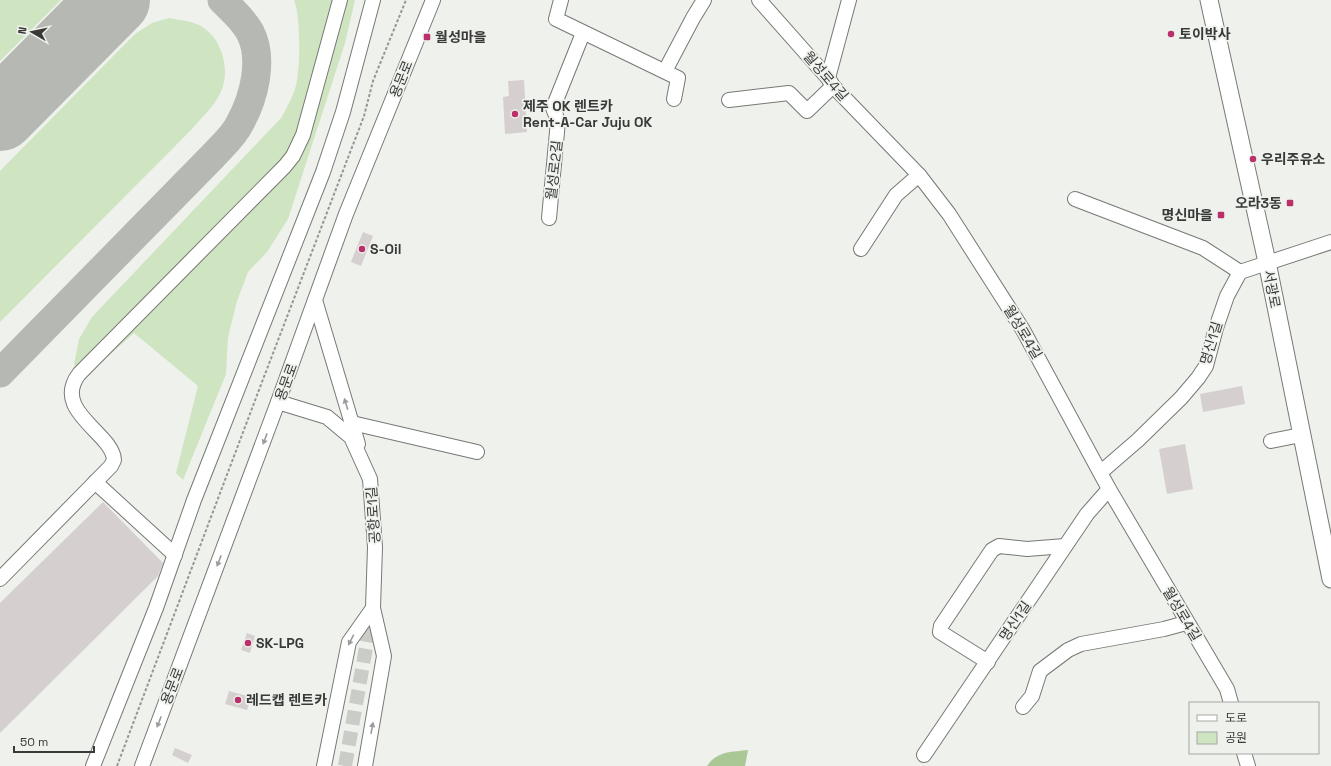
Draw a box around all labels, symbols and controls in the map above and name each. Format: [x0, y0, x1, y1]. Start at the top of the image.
north arrow [12, 12, 52, 52]
place label: 토이박사 [1179, 25, 1231, 43]
text: N [15, 26, 30, 35]
place label: 월성마을 [435, 28, 487, 46]
marker: 토이박사 [1166, 29, 1176, 39]
marker: 월성마을 [422, 32, 432, 42]
street label: 월성로4길 [799, 47, 853, 105]
street label: 용문로 [385, 58, 417, 100]
place label: 제주 OK 렌트카 Rent-A-Car Juju OK [523, 97, 652, 131]
marker: 제주 OK 렌트카 Rent-A-Car Juju OK [510, 109, 520, 119]
street label: 월성로2길 [542, 139, 566, 201]
place label: 우리주유소 [1261, 150, 1326, 168]
marker: 우리주유소 [1248, 154, 1258, 164]
place label: 오라3동 [1235, 194, 1282, 212]
marker: 오라3동 [1285, 198, 1295, 208]
place label: 명신마을 [1161, 206, 1213, 224]
marker: 명신마을 [1216, 210, 1226, 220]
place label: S-Oil [370, 240, 401, 258]
marker: S-Oil [357, 244, 367, 254]
street label: 서광로 [1259, 268, 1285, 310]
street label: 월성로4길 [1000, 302, 1046, 362]
street label: 명신1길 [1196, 319, 1226, 367]
street label: 용문로 [271, 361, 301, 403]
one-way arrow [343, 397, 349, 409]
one-way arrow [261, 433, 267, 445]
street label: 공항로1길 [362, 486, 384, 544]
one-way arrow [216, 555, 222, 567]
street label: 월성로4길 [1159, 584, 1205, 644]
street label: 명신1길 [995, 598, 1035, 644]
place label: SK-LPG [256, 634, 304, 652]
one-way arrow [348, 634, 354, 646]
marker: SK-LPG [243, 638, 253, 648]
street label: 용문로 [157, 665, 187, 707]
place label: 레드캡 렌트카 [246, 691, 327, 709]
marker: 레드캡 렌트카 [233, 695, 243, 705]
legend [1189, 702, 1319, 754]
text: 도로 [1225, 710, 1247, 726]
one-way arrow [155, 716, 161, 728]
one-way arrow [369, 721, 375, 734]
scale bar [14, 728, 94, 754]
text: 공원 [1225, 730, 1247, 746]
text: 50 m [20, 734, 48, 750]

